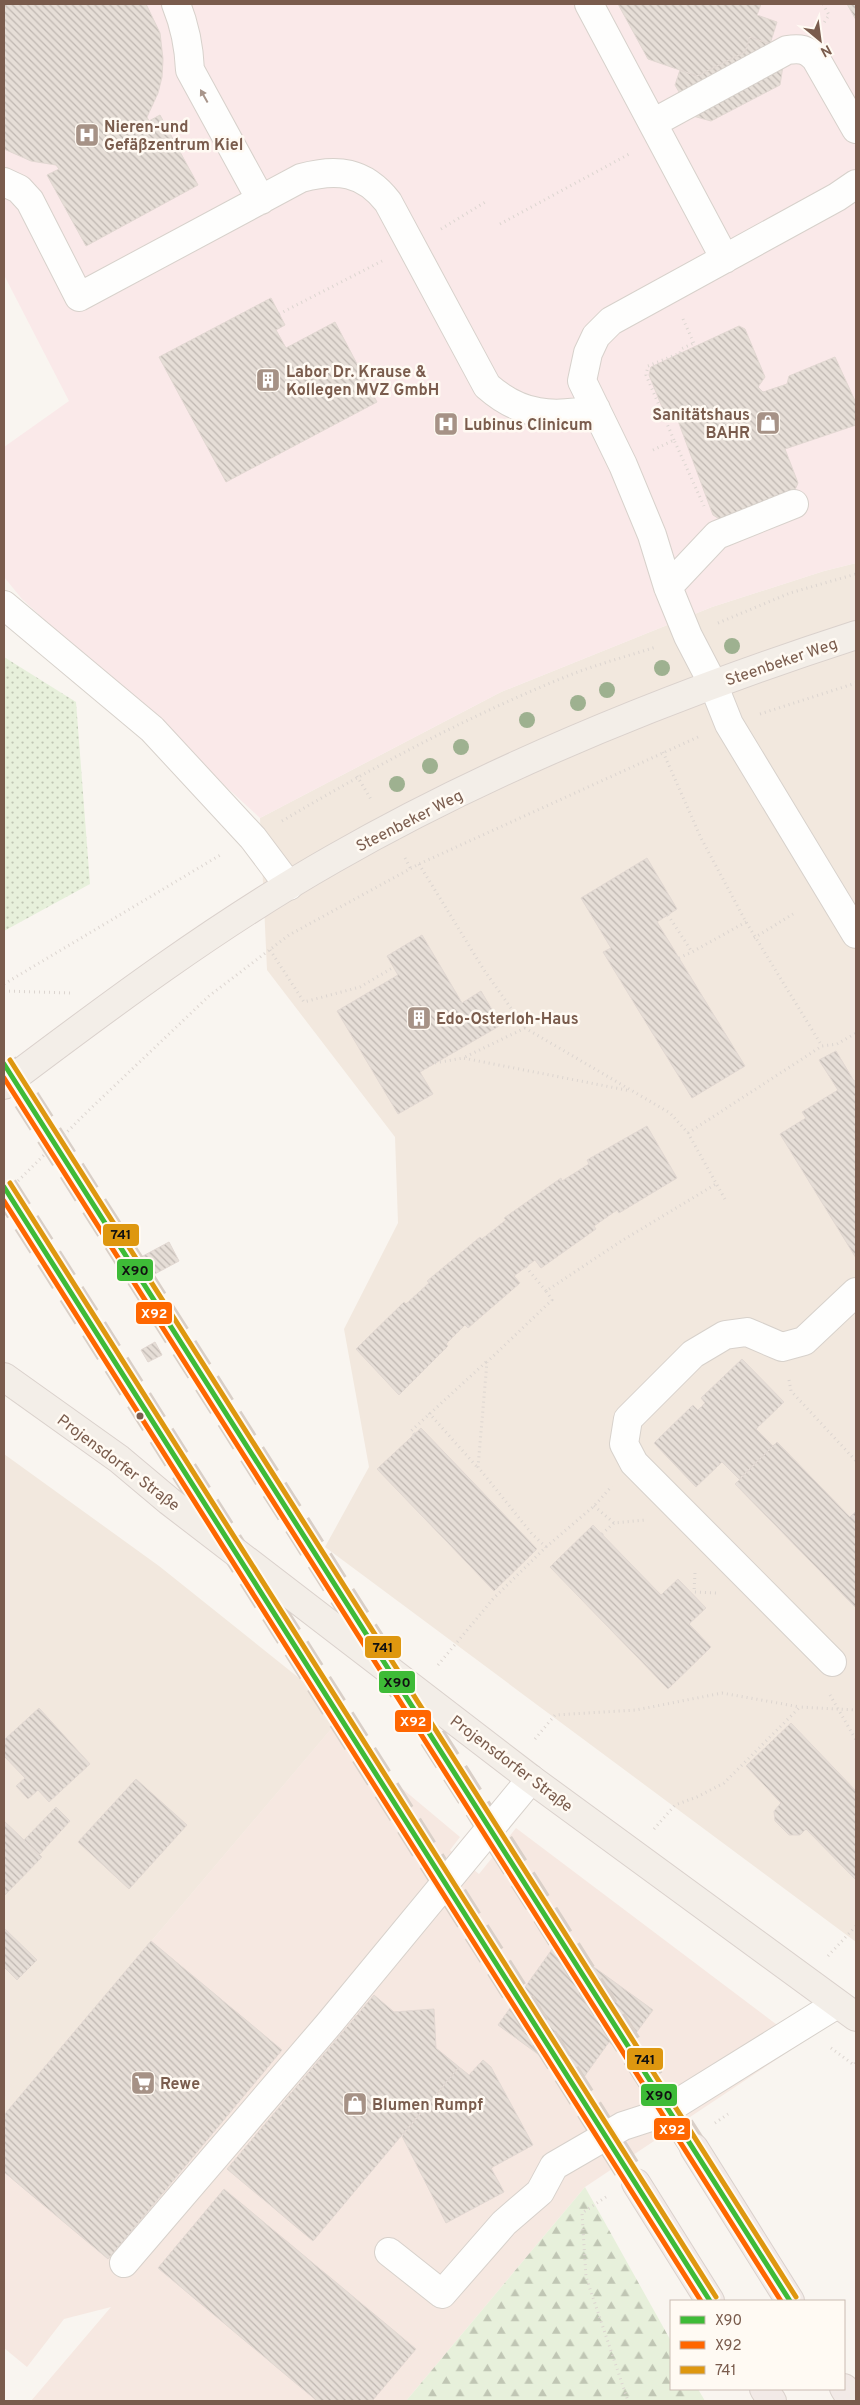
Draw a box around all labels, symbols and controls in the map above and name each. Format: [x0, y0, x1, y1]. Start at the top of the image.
north arrow [795, 15, 845, 65]
text: N [817, 40, 834, 60]
one-way arrow [199, 89, 208, 103]
place label: Nieren-und Gefäßzentrum Kiel [104, 118, 243, 156]
hospital icon: Nieren-und Gefäßzentrum Kiel [74, 122, 100, 148]
place label: Labor Dr. Krause & Kollegen MVZ GmbH [286, 363, 439, 401]
building icon: Labor Dr. Krause & Kollegen MVZ GmbH [255, 367, 281, 393]
place label: Sanitätshaus BAHR [652, 406, 750, 444]
shop icon: Sanitätshaus BAHR [755, 410, 781, 436]
hospital icon: Lubinus Clinicum [433, 411, 459, 437]
place label: Lubinus Clinicum [464, 416, 593, 436]
street label: Steenbeker Weg [723, 634, 840, 691]
street label: Steenbeker Weg [353, 786, 467, 857]
building icon: Edo-Osterloh-Haus [406, 1005, 432, 1031]
place label: Edo-Osterloh-Haus [436, 1010, 579, 1030]
line badge: 741 [102, 1223, 140, 1247]
text: 741 [111, 1227, 131, 1244]
line badge: X90 [116, 1258, 154, 1282]
text: X90 [121, 1263, 149, 1280]
line badge: X92 [135, 1301, 173, 1325]
text: X92 [141, 1306, 167, 1323]
street label: Projensdorfer Straße [52, 1411, 183, 1516]
unlabelled marker [135, 1411, 145, 1421]
line badge: 741 [364, 1635, 402, 1659]
text: 741 [373, 1640, 393, 1657]
line badge: X90 [378, 1670, 416, 1694]
text: X90 [383, 1675, 411, 1692]
line badge: X92 [394, 1709, 432, 1733]
street label: Projensdorfer Straße [445, 1712, 576, 1817]
text: X92 [400, 1714, 426, 1731]
line badge: 741 [626, 2047, 664, 2071]
text: 741 [635, 2052, 655, 2069]
supermarket icon: Rewe [130, 2070, 156, 2096]
place label: Rewe [160, 2075, 200, 2095]
line badge: X90 [640, 2083, 678, 2107]
text: X90 [645, 2088, 673, 2105]
shop icon: Blumen Rumpf [342, 2091, 368, 2117]
place label: Blumen Rumpf [372, 2096, 483, 2116]
line badge: X92 [653, 2117, 691, 2141]
text: X92 [659, 2122, 685, 2139]
legend [670, 2300, 845, 2390]
text: X90 [715, 2312, 742, 2331]
text: X92 [715, 2337, 742, 2356]
text: 741 [715, 2362, 736, 2381]

